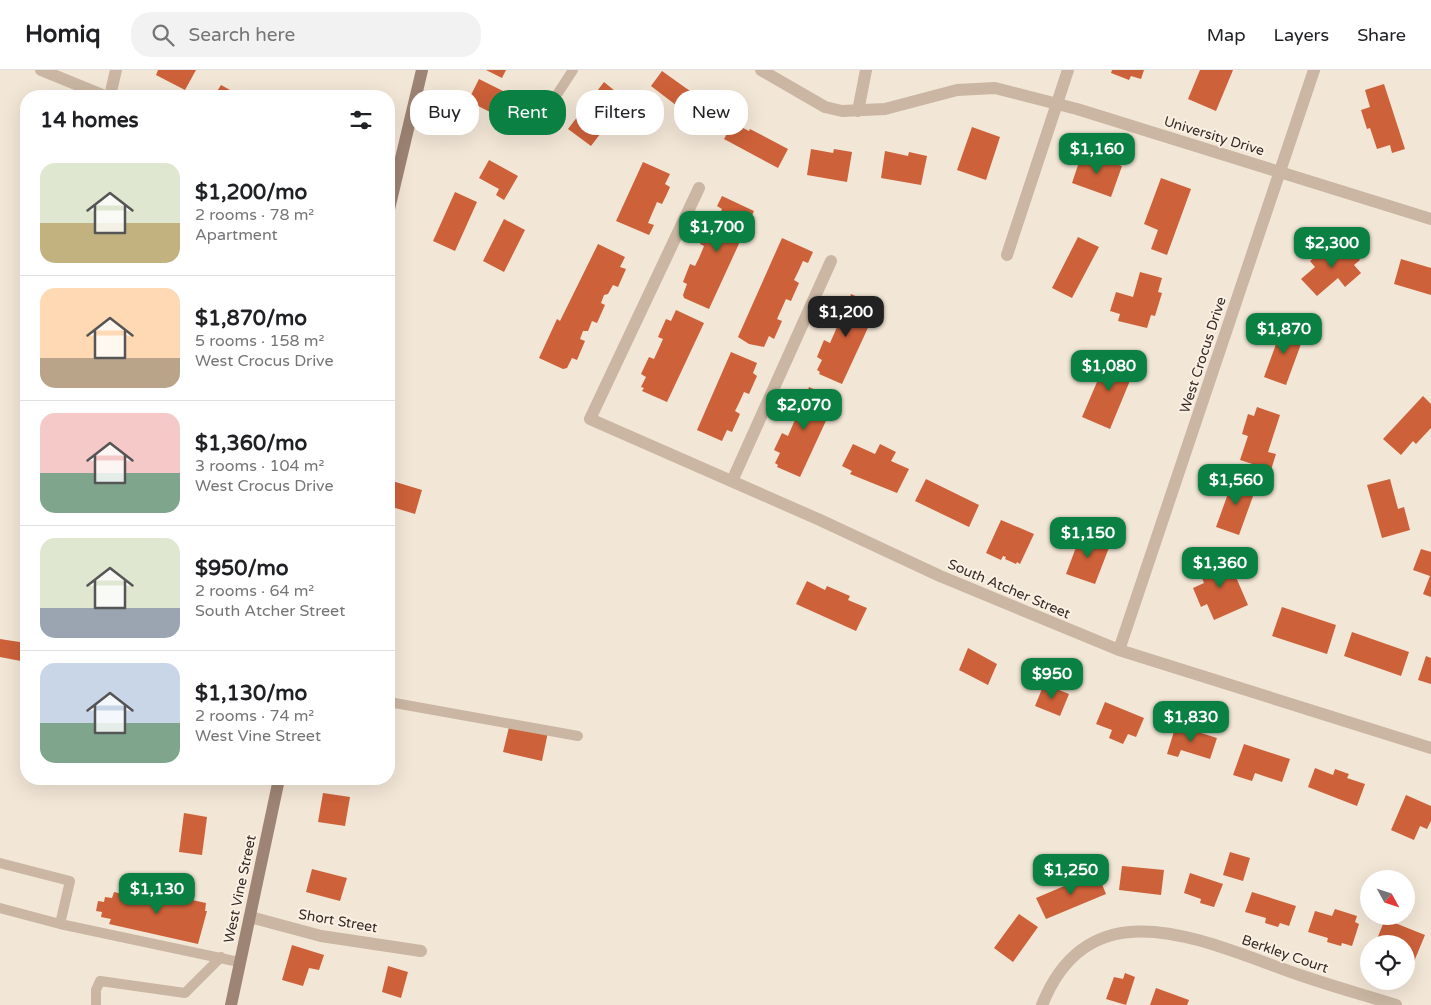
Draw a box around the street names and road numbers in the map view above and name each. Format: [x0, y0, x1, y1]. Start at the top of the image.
street label: University Drive [1162, 113, 1266, 159]
street label: West Crocus Drive [1176, 295, 1230, 415]
street label: South Atcher Street [945, 555, 1073, 623]
street label: West Vine Street [220, 833, 260, 945]
street label: Short Street [297, 906, 379, 936]
street label: Berkley Court [1240, 931, 1331, 977]

